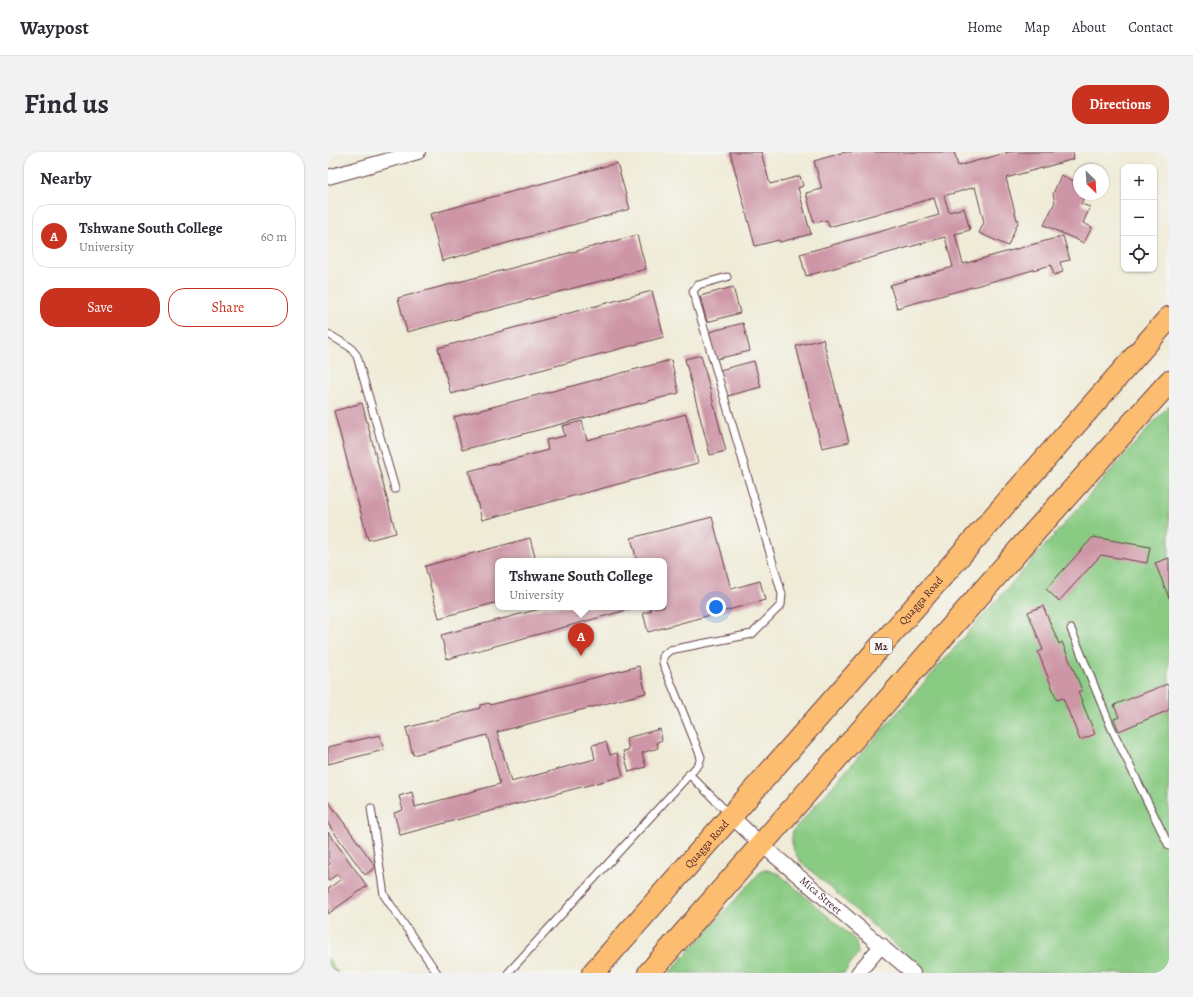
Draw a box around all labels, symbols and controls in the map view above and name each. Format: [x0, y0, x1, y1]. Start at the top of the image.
text: Waypost [20, 15, 89, 41]
text: Home [967, 18, 1002, 37]
text: Map [1024, 18, 1050, 37]
text: About [1072, 18, 1106, 37]
text: Contact [1128, 18, 1173, 37]
text: Find us [24, 85, 109, 123]
button: Directions [1072, 85, 1169, 124]
north arrow [1073, 164, 1109, 200]
map controls [1121, 164, 1157, 272]
button: + [1121, 164, 1157, 200]
text: Nearby [40, 167, 91, 190]
button: − [1121, 200, 1157, 236]
text: Tshwane South College [79, 218, 223, 238]
text: A [50, 228, 58, 245]
text: 60 m [261, 228, 287, 245]
button: locate [1121, 236, 1157, 272]
text: University [79, 238, 134, 255]
button: Save [40, 288, 160, 327]
button: Share [168, 288, 288, 327]
popup [495, 558, 667, 610]
text: Tshwane South College [509, 566, 653, 586]
street label: Quagga Road [895, 573, 946, 628]
text: University [509, 586, 564, 603]
your location [706, 597, 726, 617]
pin: A [568, 623, 594, 656]
road number: M2 [870, 638, 892, 654]
street label: Quagga Road [681, 816, 732, 871]
street label: Mica Street [797, 873, 846, 918]

